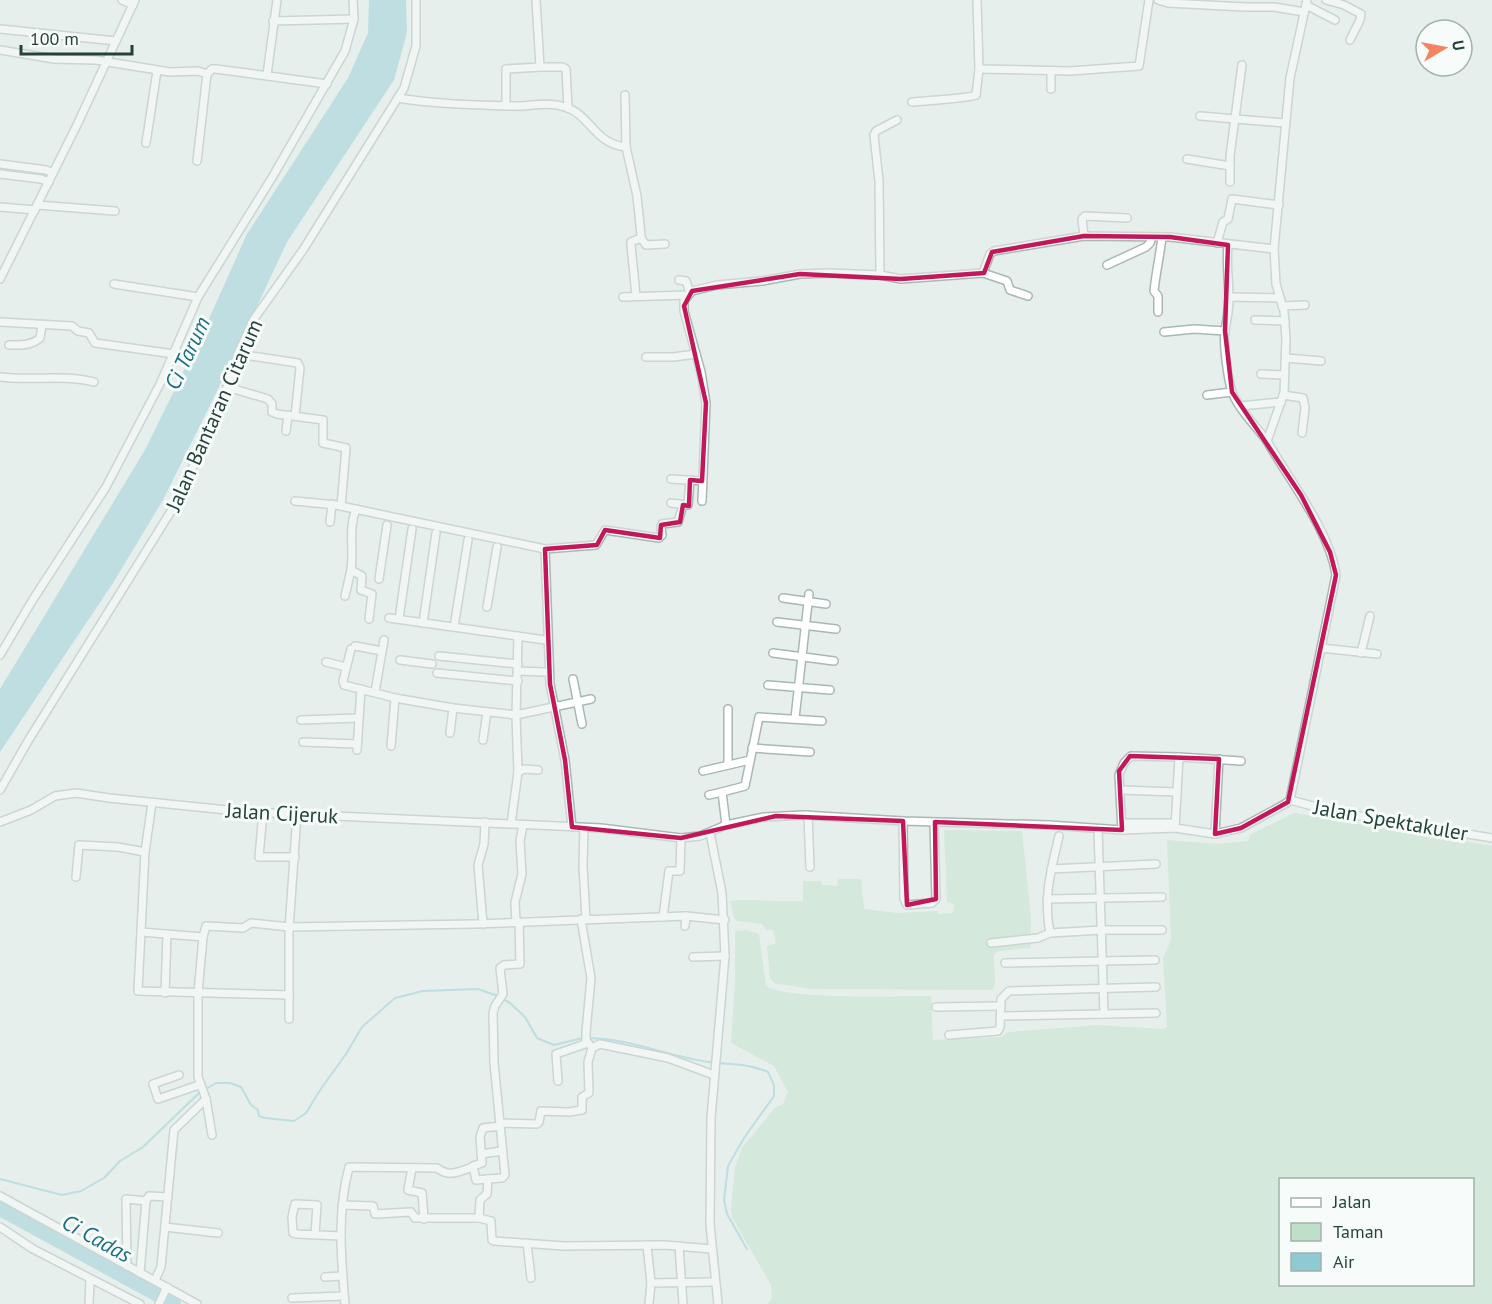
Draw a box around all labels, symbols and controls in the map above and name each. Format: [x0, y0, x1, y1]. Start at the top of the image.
scale bar [21, 18, 132, 56]
north arrow [1414, 18, 1474, 78]
text: 100 m [30, 27, 79, 50]
text: U [1448, 39, 1469, 52]
water label: Ci Tarum [158, 312, 216, 394]
street label: Jalan Bantaran Citarum [159, 315, 268, 516]
street label: Jalan Spektakuler [1311, 793, 1470, 847]
street label: Jalan Cijeruk [224, 797, 339, 829]
legend [1279, 1178, 1474, 1286]
text: Jalan [1332, 1190, 1371, 1213]
water label: Ci Cadas [57, 1207, 137, 1269]
text: Taman [1333, 1220, 1383, 1243]
text: Air [1333, 1250, 1354, 1273]

